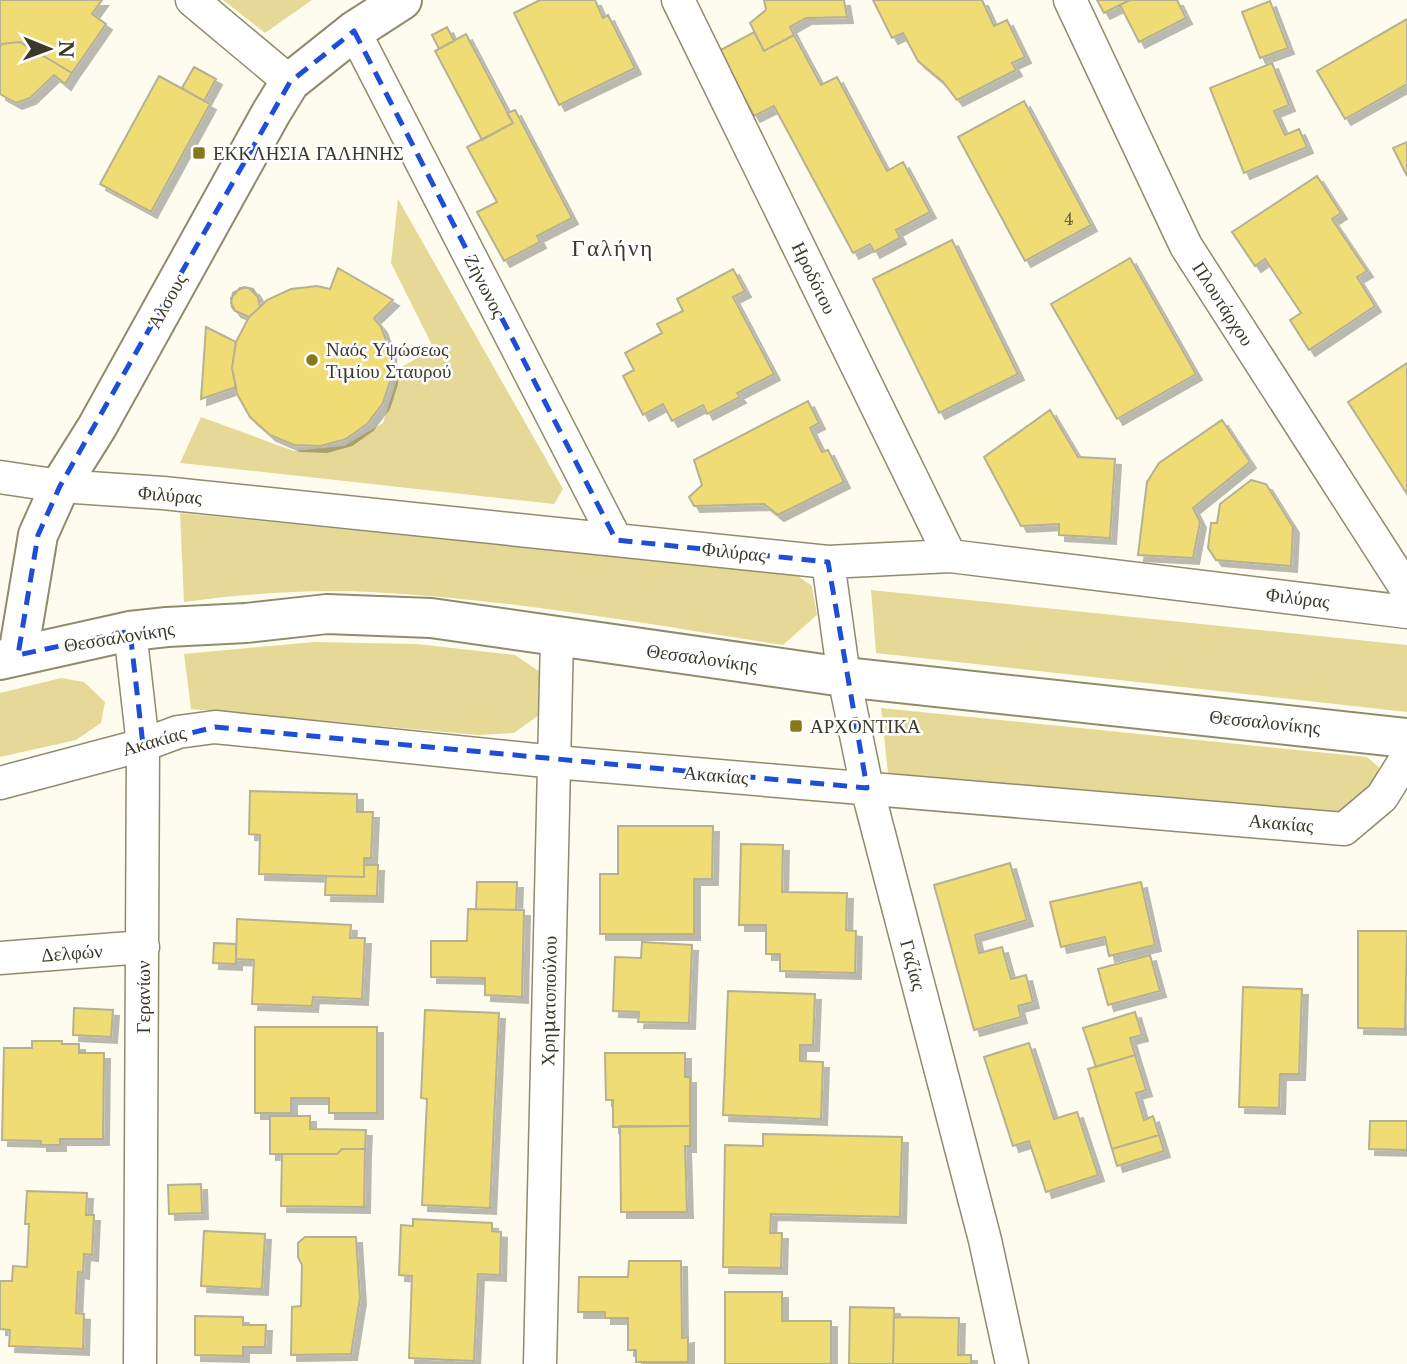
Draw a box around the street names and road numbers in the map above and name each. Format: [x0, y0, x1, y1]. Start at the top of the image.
street label: Ηροδότου [787, 238, 841, 318]
street label: Ζήνωνος [459, 250, 511, 322]
street label: Πλουτάρχου [1187, 258, 1259, 350]
street label: Άλσους [142, 269, 192, 333]
street label: Φιλύρας [137, 481, 203, 509]
street label: Φιλύρας [701, 537, 768, 567]
street label: Φιλύρας [1265, 583, 1332, 613]
street label: Θεσσαλονίκης [62, 617, 176, 657]
street label: Θεσσαλονίκης [645, 639, 759, 677]
street label: Θεσσαλονίκης [1208, 705, 1322, 739]
street label: Ακακίας [119, 721, 189, 761]
street label: Ακακίας [682, 761, 750, 789]
street label: Ακακίας [1247, 809, 1315, 837]
street label: Χρηματοπούλου [536, 936, 562, 1066]
street label: Γαζίας [895, 937, 931, 993]
street label: Δελφών [41, 939, 104, 967]
street label: Γερανίων [132, 960, 155, 1034]

